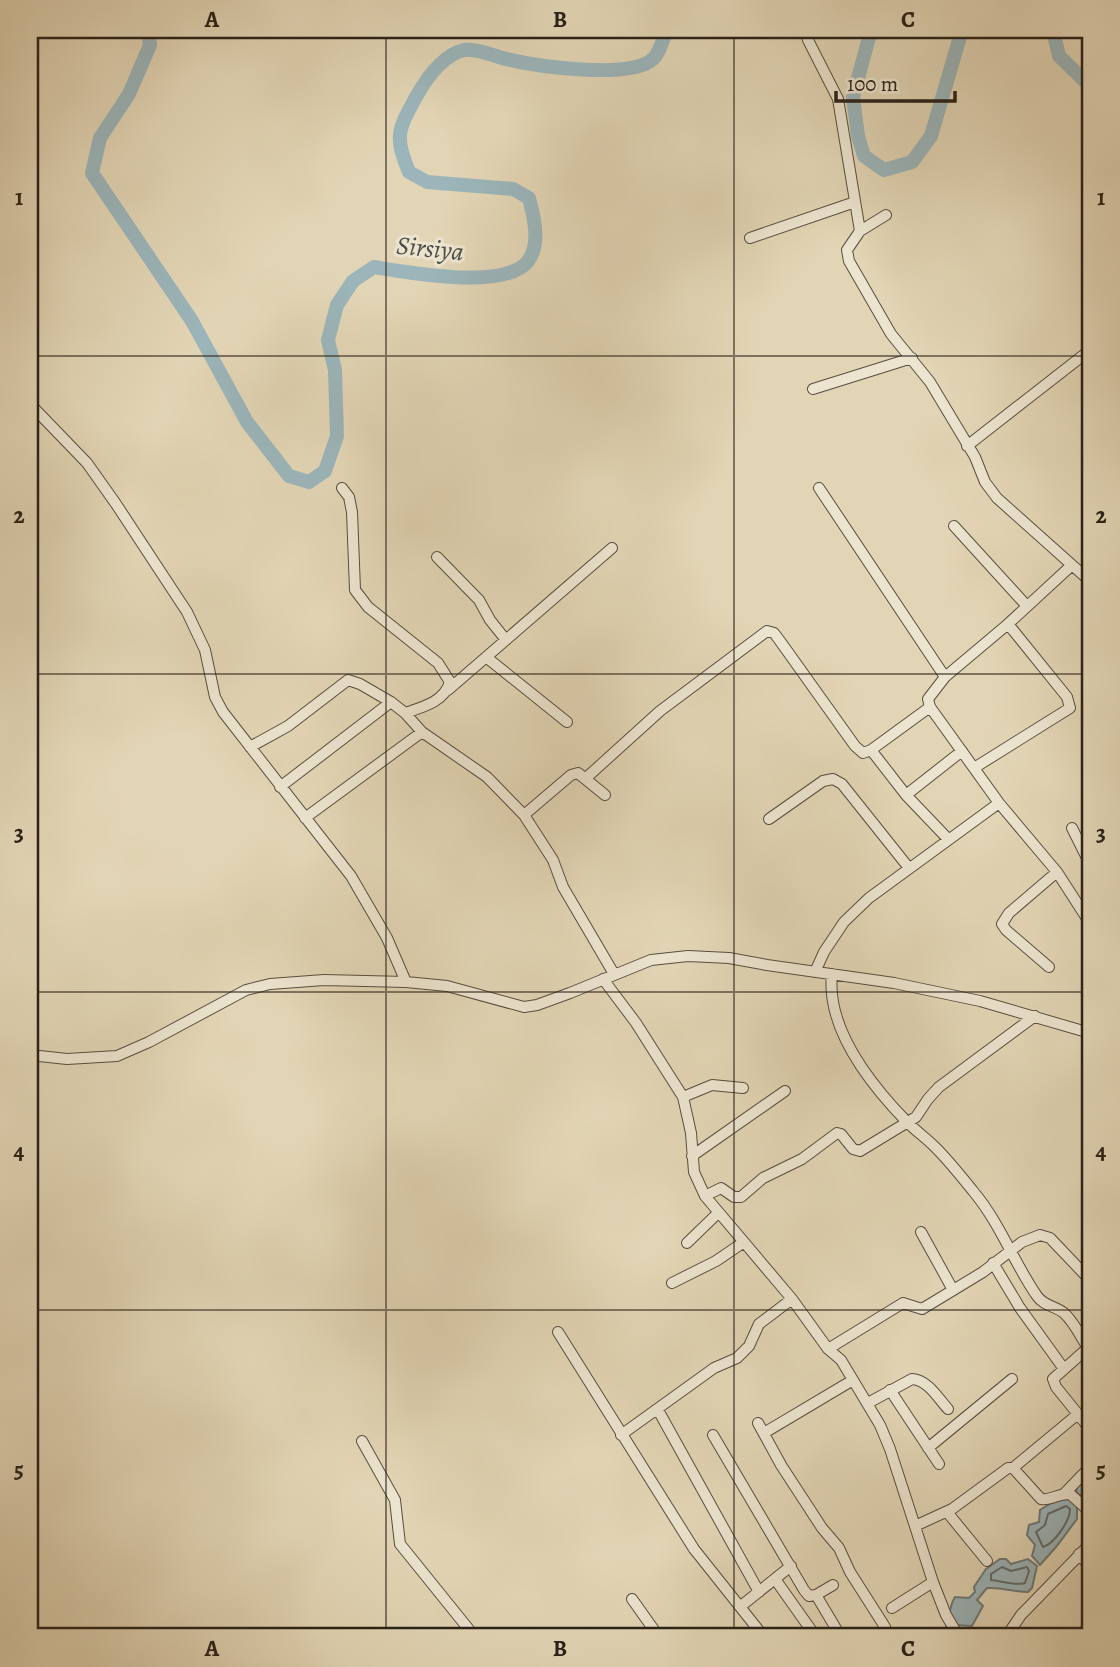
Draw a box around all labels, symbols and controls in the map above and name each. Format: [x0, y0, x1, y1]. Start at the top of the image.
text: A [204, 4, 220, 35]
text: B [553, 4, 567, 35]
text: C [901, 4, 915, 35]
scale bar [836, 60, 956, 104]
text: 100 m [847, 70, 898, 98]
text: 1 [15, 182, 23, 213]
text: 1 [1097, 182, 1105, 213]
water label: Sirsiya [395, 228, 465, 269]
text: 2 [13, 500, 25, 531]
text: 2 [1095, 500, 1107, 531]
text: 3 [14, 818, 24, 849]
text: 3 [1096, 818, 1106, 849]
text: 4 [14, 1136, 25, 1167]
text: 4 [1096, 1136, 1107, 1167]
text: 5 [14, 1454, 24, 1485]
text: 5 [1096, 1454, 1106, 1485]
text: A [204, 1633, 220, 1664]
text: B [553, 1633, 567, 1664]
text: C [901, 1633, 915, 1664]

